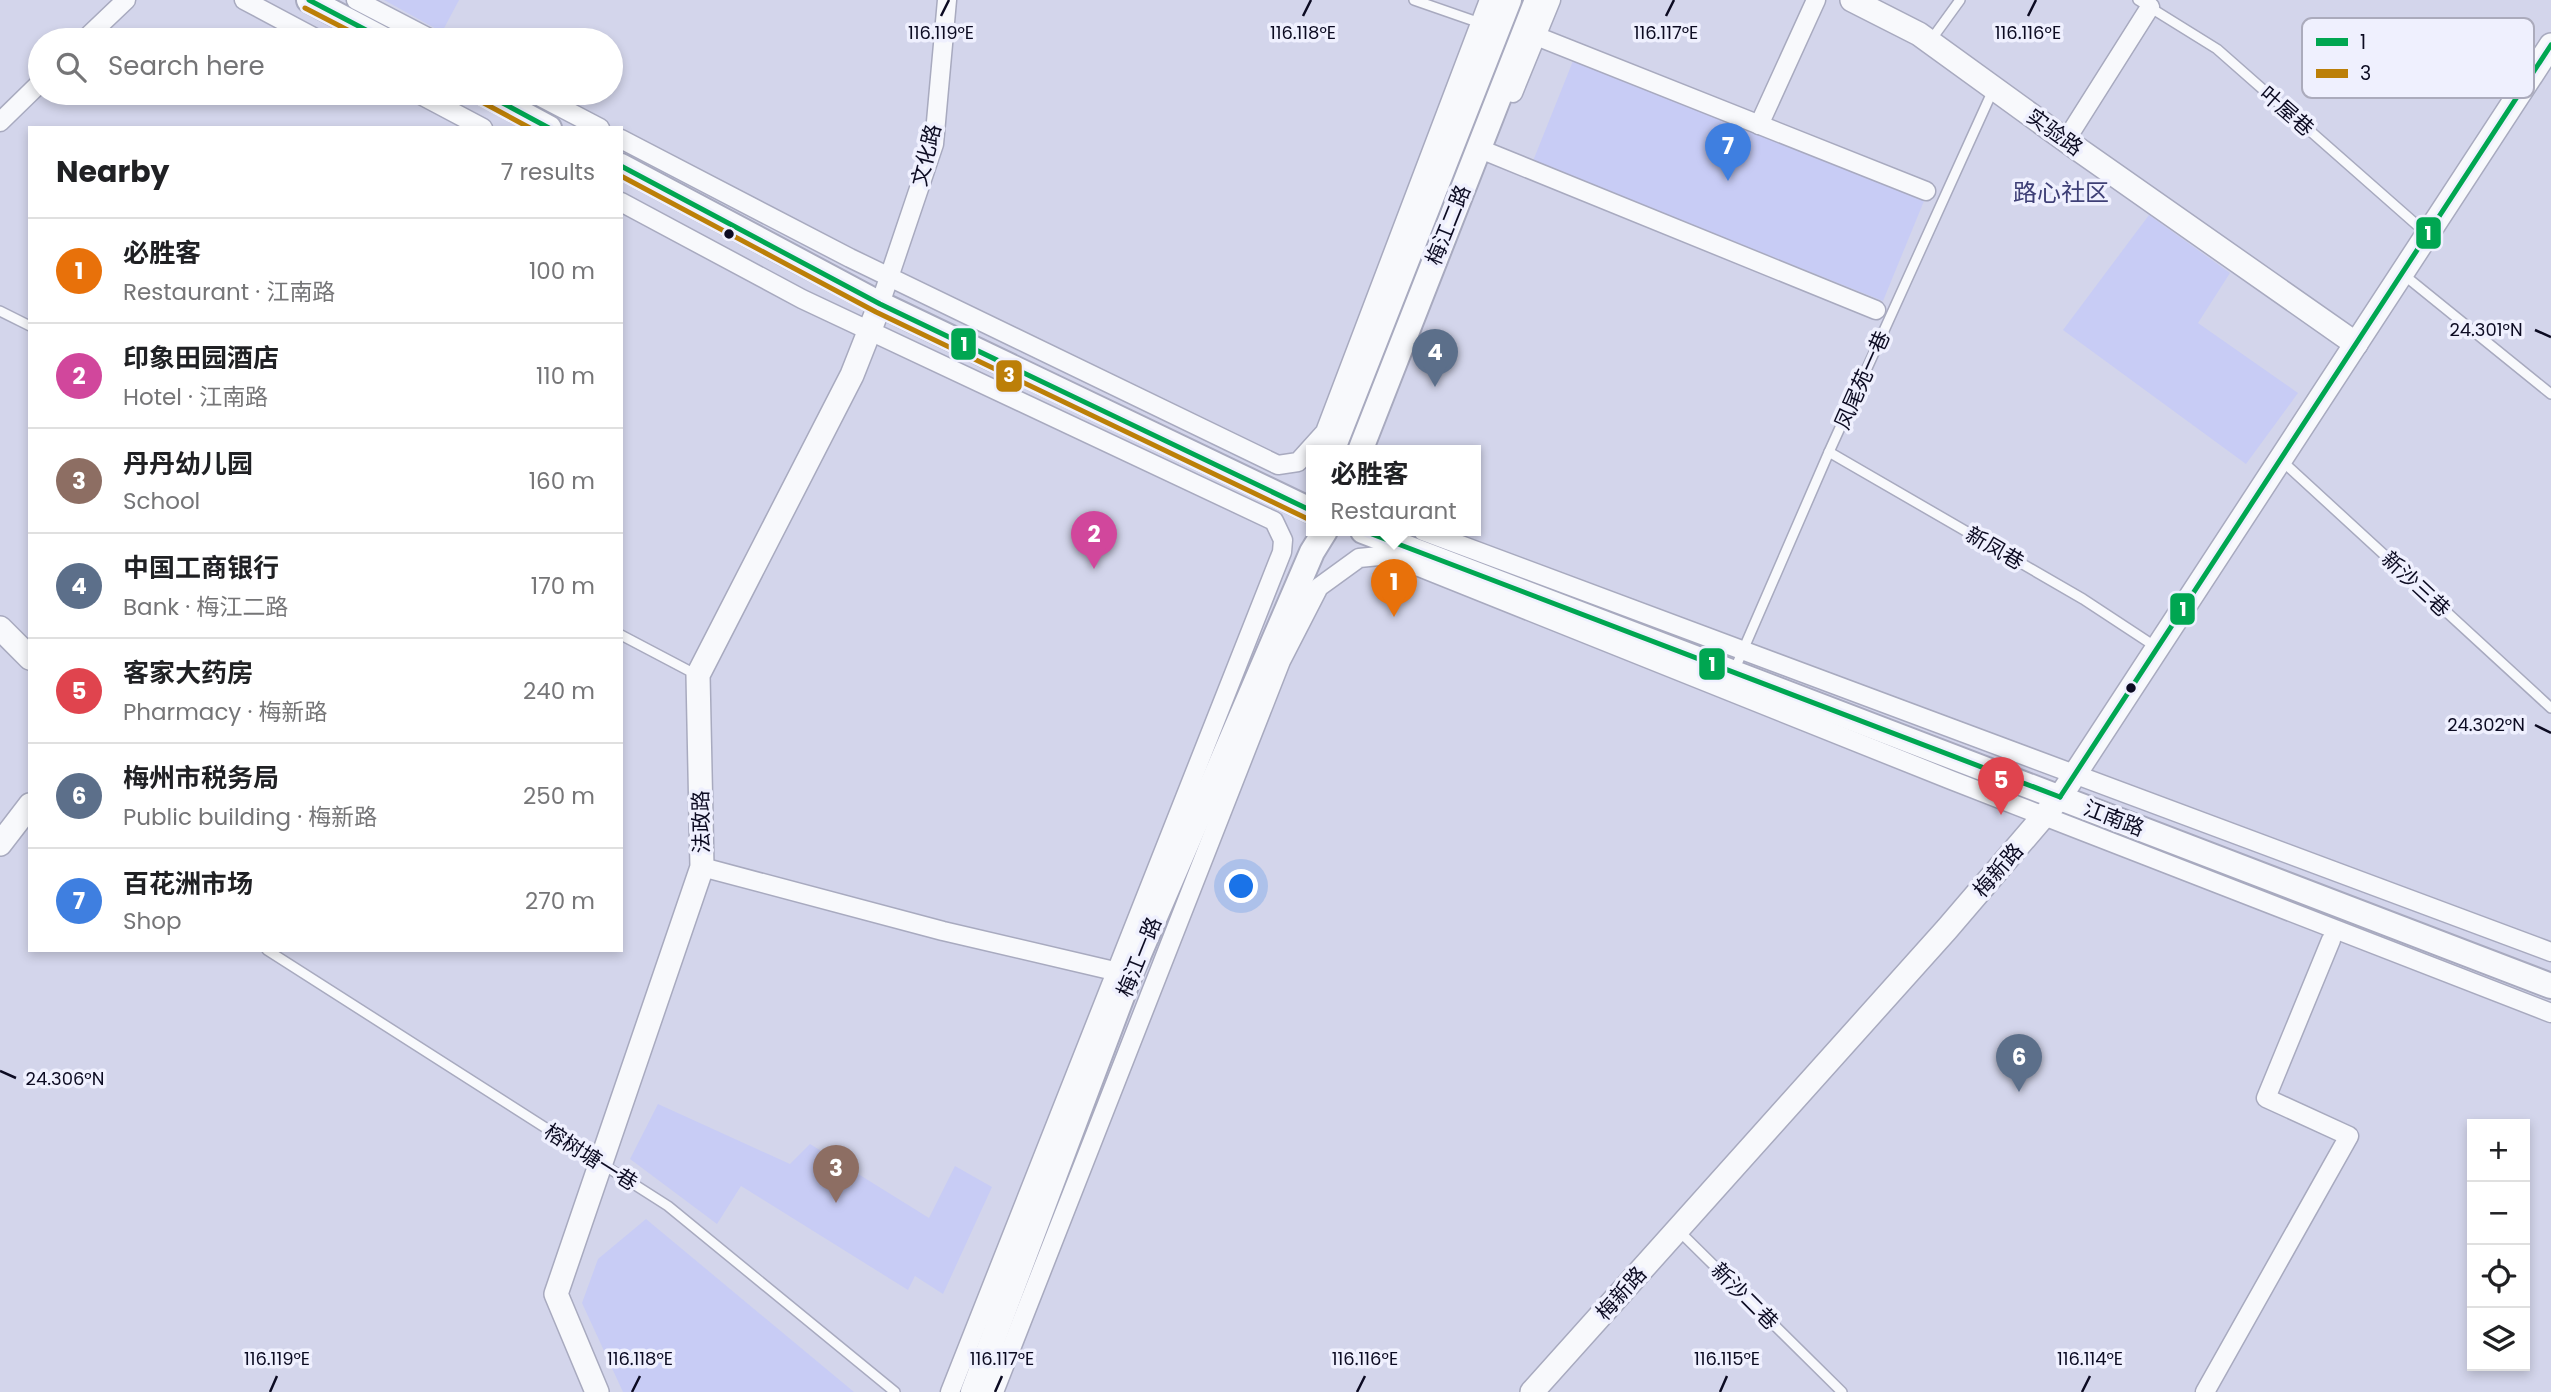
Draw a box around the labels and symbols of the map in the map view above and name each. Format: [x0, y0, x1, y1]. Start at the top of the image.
legend [2302, 18, 2534, 98]
text: 116.119°E [908, 20, 974, 45]
text: 116.118°E [1270, 20, 1336, 45]
text: 116.117°E [1634, 20, 1698, 45]
text: 116.116°E [1995, 20, 2061, 45]
text: 1 [2360, 29, 2366, 56]
text: 3 [2360, 60, 2371, 87]
street label: 叶屋巷 [2254, 79, 2320, 143]
street label: 实验路 [2021, 102, 2089, 162]
street label: 文化路 [904, 121, 948, 189]
pin: 7 [1705, 123, 1751, 181]
district label: 路心社区 [2013, 176, 2109, 209]
street label: 梅江二路 [1419, 181, 1477, 269]
line badge: 1 [2415, 216, 2442, 250]
text: 1 [2424, 220, 2432, 247]
unlabelled marker [722, 227, 736, 241]
text: 24.301°N [2449, 317, 2523, 342]
street label: 凤尾苑一巷 [1827, 326, 1897, 434]
line badge: 1 [950, 327, 977, 361]
pin: 4 [1412, 329, 1458, 387]
text: 1 [960, 331, 968, 358]
line badge: 3 [995, 359, 1023, 393]
text: 3 [1003, 362, 1015, 389]
pin: 2 [1071, 511, 1117, 569]
street label: 新凤巷 [1960, 520, 2030, 576]
street label: 新沙三巷 [2375, 545, 2457, 623]
pin: 1 [1371, 559, 1417, 617]
line badge: 1 [2169, 592, 2196, 626]
text: 1 [2179, 596, 2187, 623]
line badge: 1 [1698, 647, 1726, 681]
text: 1 [1708, 651, 1716, 678]
unlabelled marker [2124, 681, 2138, 695]
text: 24.302°N [2447, 712, 2525, 737]
pin: 5 [1978, 757, 2024, 815]
street label: 法政路 [686, 790, 716, 854]
street label: 江南路 [2079, 793, 2149, 843]
street label: 梅新路 [1966, 837, 2030, 903]
your location [1224, 869, 1258, 903]
street label: 梅江一路 [1110, 913, 1168, 1001]
pin: 6 [1996, 1034, 2042, 1092]
text: 24.306°N [26, 1066, 104, 1091]
street label: 榕树塘一巷 [539, 1117, 643, 1197]
pin: 3 [813, 1145, 859, 1203]
street label: 新沙二巷 [1705, 1256, 1785, 1336]
street label: 梅新路 [1589, 1260, 1653, 1326]
text: 116.119°E [244, 1346, 310, 1371]
text: 116.118°E [607, 1346, 673, 1371]
text: 116.117°E [970, 1346, 1034, 1371]
text: 116.116°E [1332, 1346, 1398, 1371]
text: 116.115°E [1694, 1346, 1760, 1371]
text: 116.114°E [2057, 1346, 2123, 1371]

